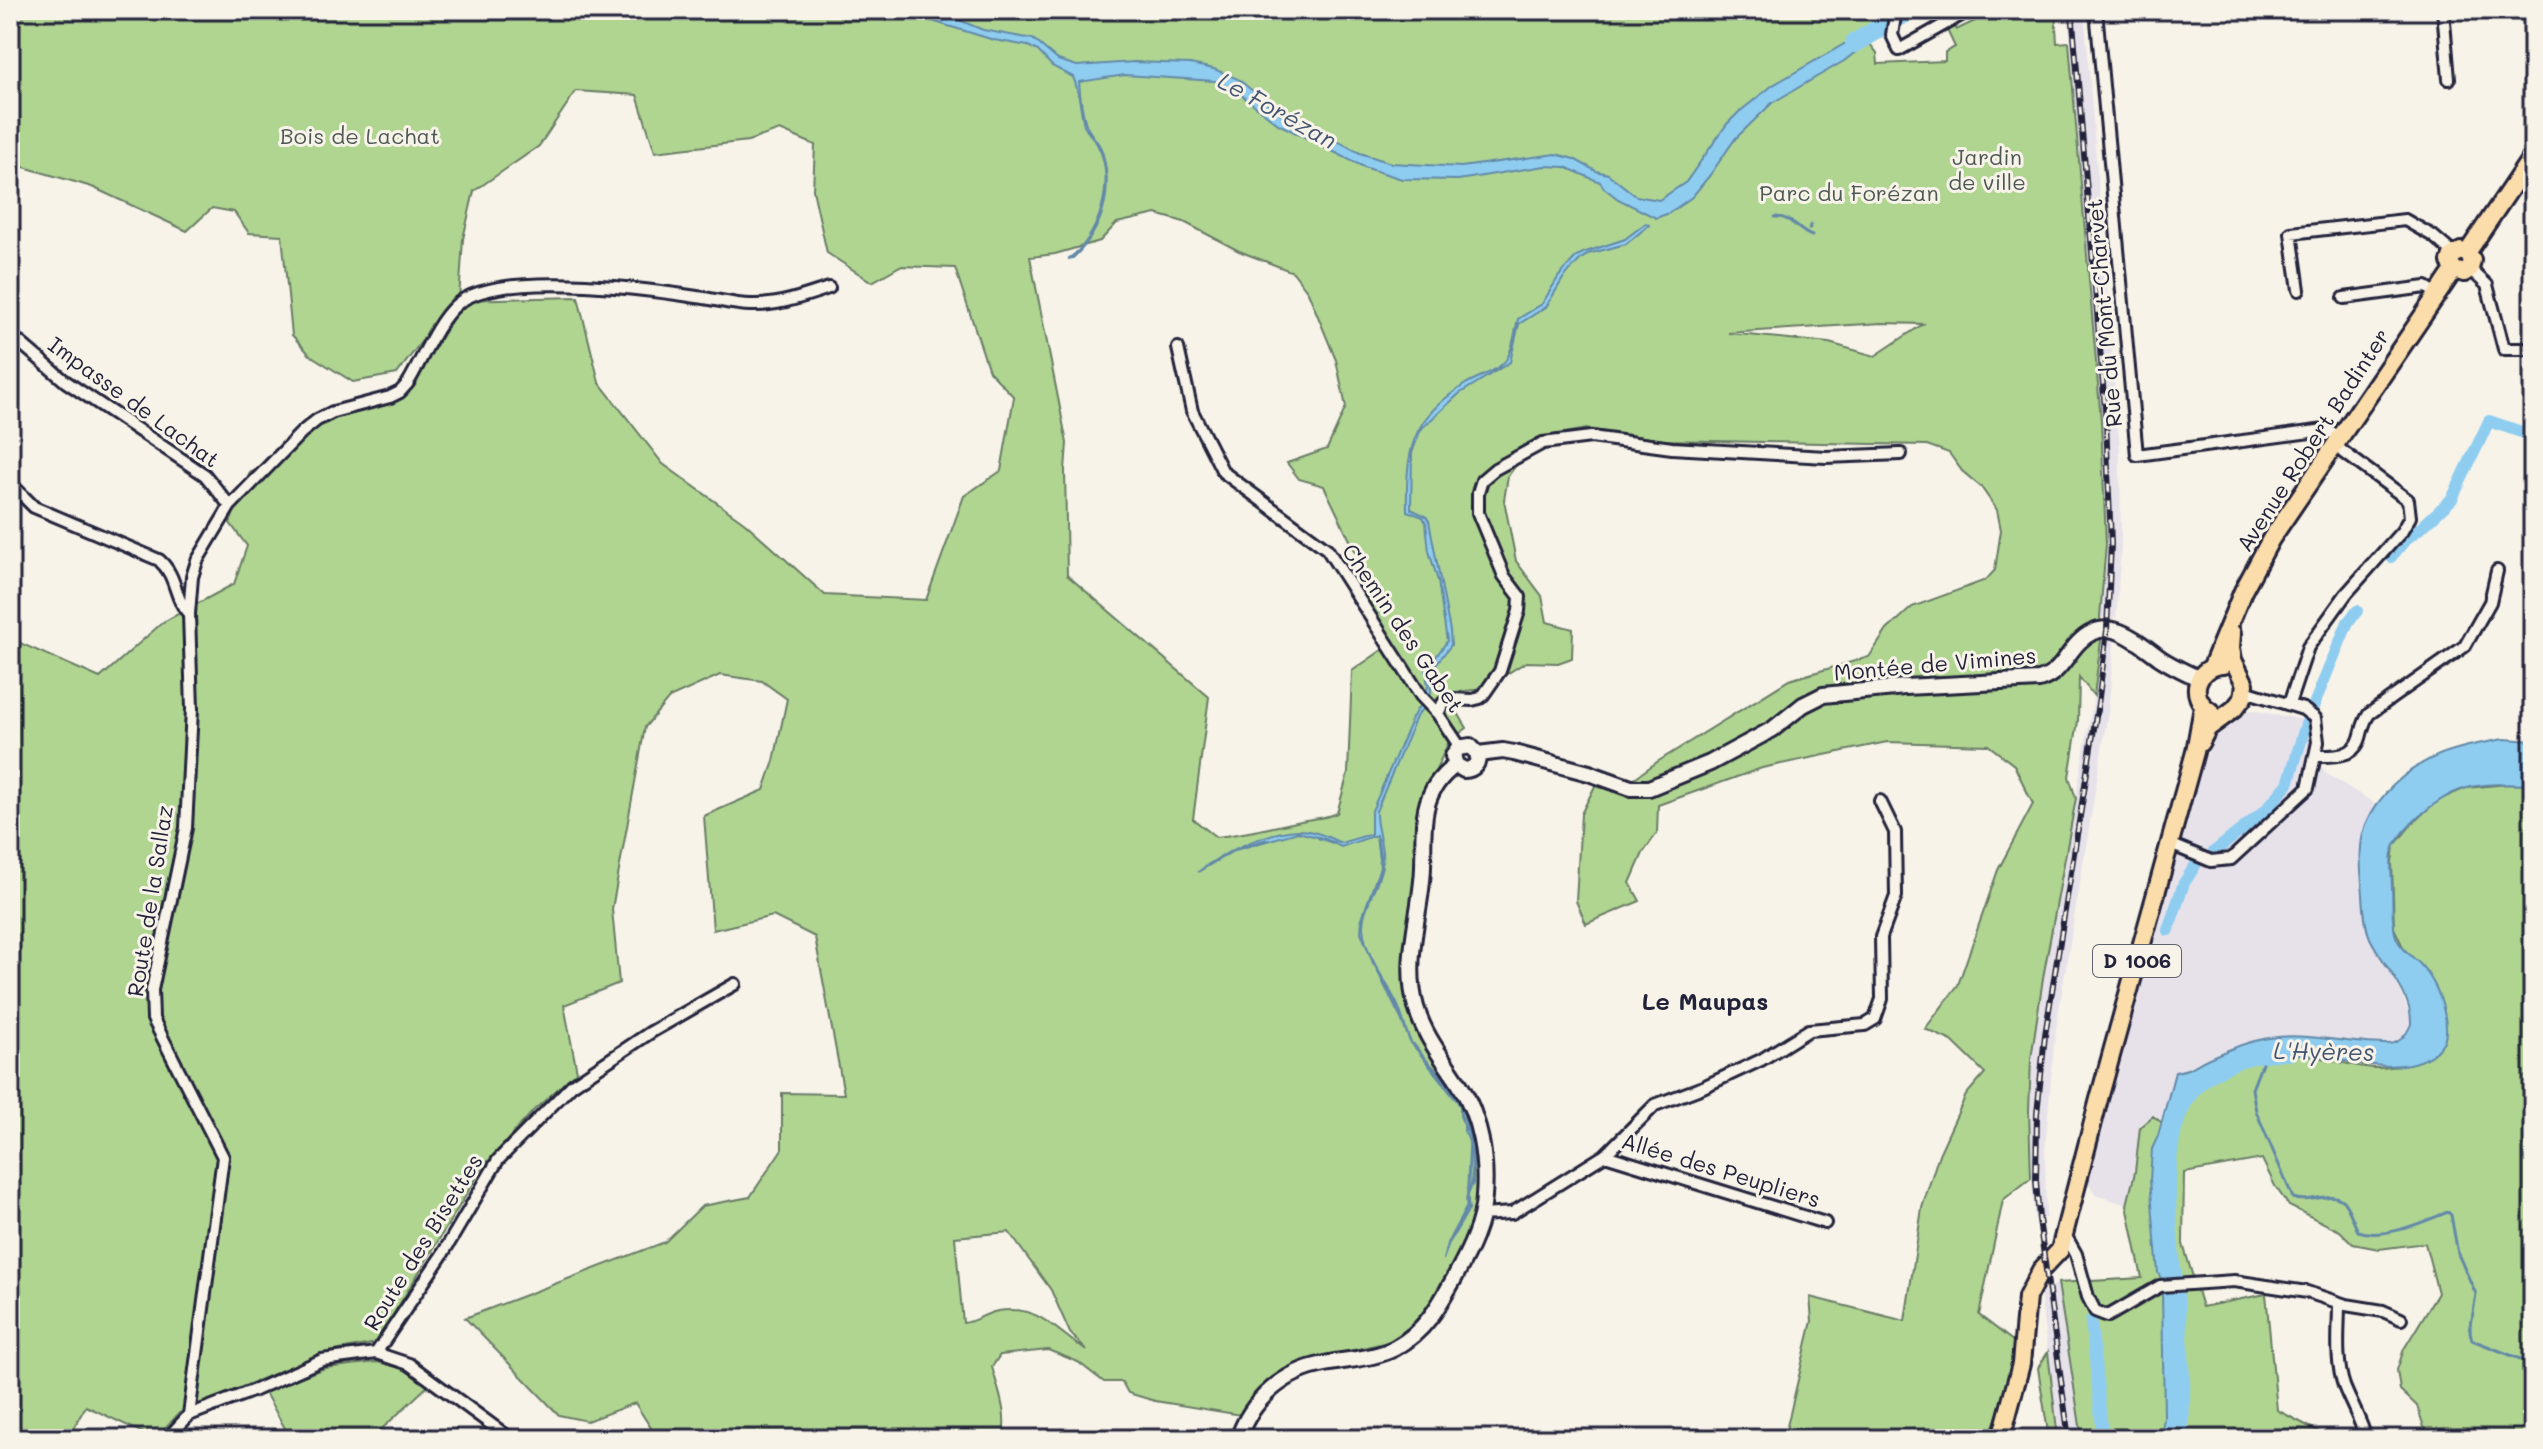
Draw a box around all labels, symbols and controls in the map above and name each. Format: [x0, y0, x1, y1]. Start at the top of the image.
water label: Le Forézan [1213, 64, 1343, 155]
park label: Bois de Lachat [280, 121, 440, 150]
park label: Jardin de ville [1948, 142, 2026, 196]
park label: Parc du Forézan [1759, 178, 1939, 207]
street label: Rue du Mont-Charvet [2079, 198, 2128, 429]
street label: Avenue Robert Badinter [2230, 323, 2396, 557]
street label: Impasse de Lachat [43, 330, 226, 474]
street label: Chemin des Gabet [1336, 538, 1471, 718]
street label: Montée de Vimines [1833, 640, 2037, 687]
street label: Route de la Sallaz [120, 803, 179, 999]
road number: D 1006 [2093, 945, 2181, 977]
district label: Le Maupas [1642, 985, 1768, 1016]
water label: L'Hyères [2273, 1034, 2375, 1067]
street label: Allée des Peupliers [1618, 1126, 1824, 1214]
street label: Route des Bisettes [356, 1148, 489, 1336]

